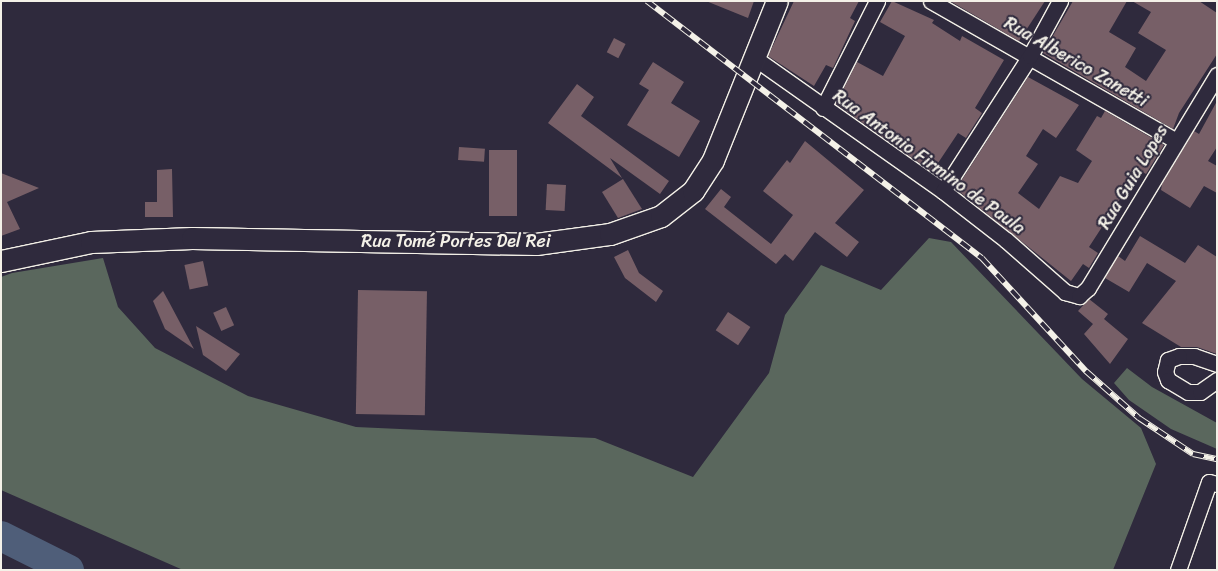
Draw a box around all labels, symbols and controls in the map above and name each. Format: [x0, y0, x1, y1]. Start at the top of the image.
street label: Rua Alberico Zanetti [1000, 12, 1152, 112]
street label: Rua Antonio Firmino de Paula [829, 85, 1029, 239]
street label: Rua Guia Lopes [1093, 121, 1173, 233]
street label: Rua Tomé Portes Del Rei [360, 230, 552, 252]

